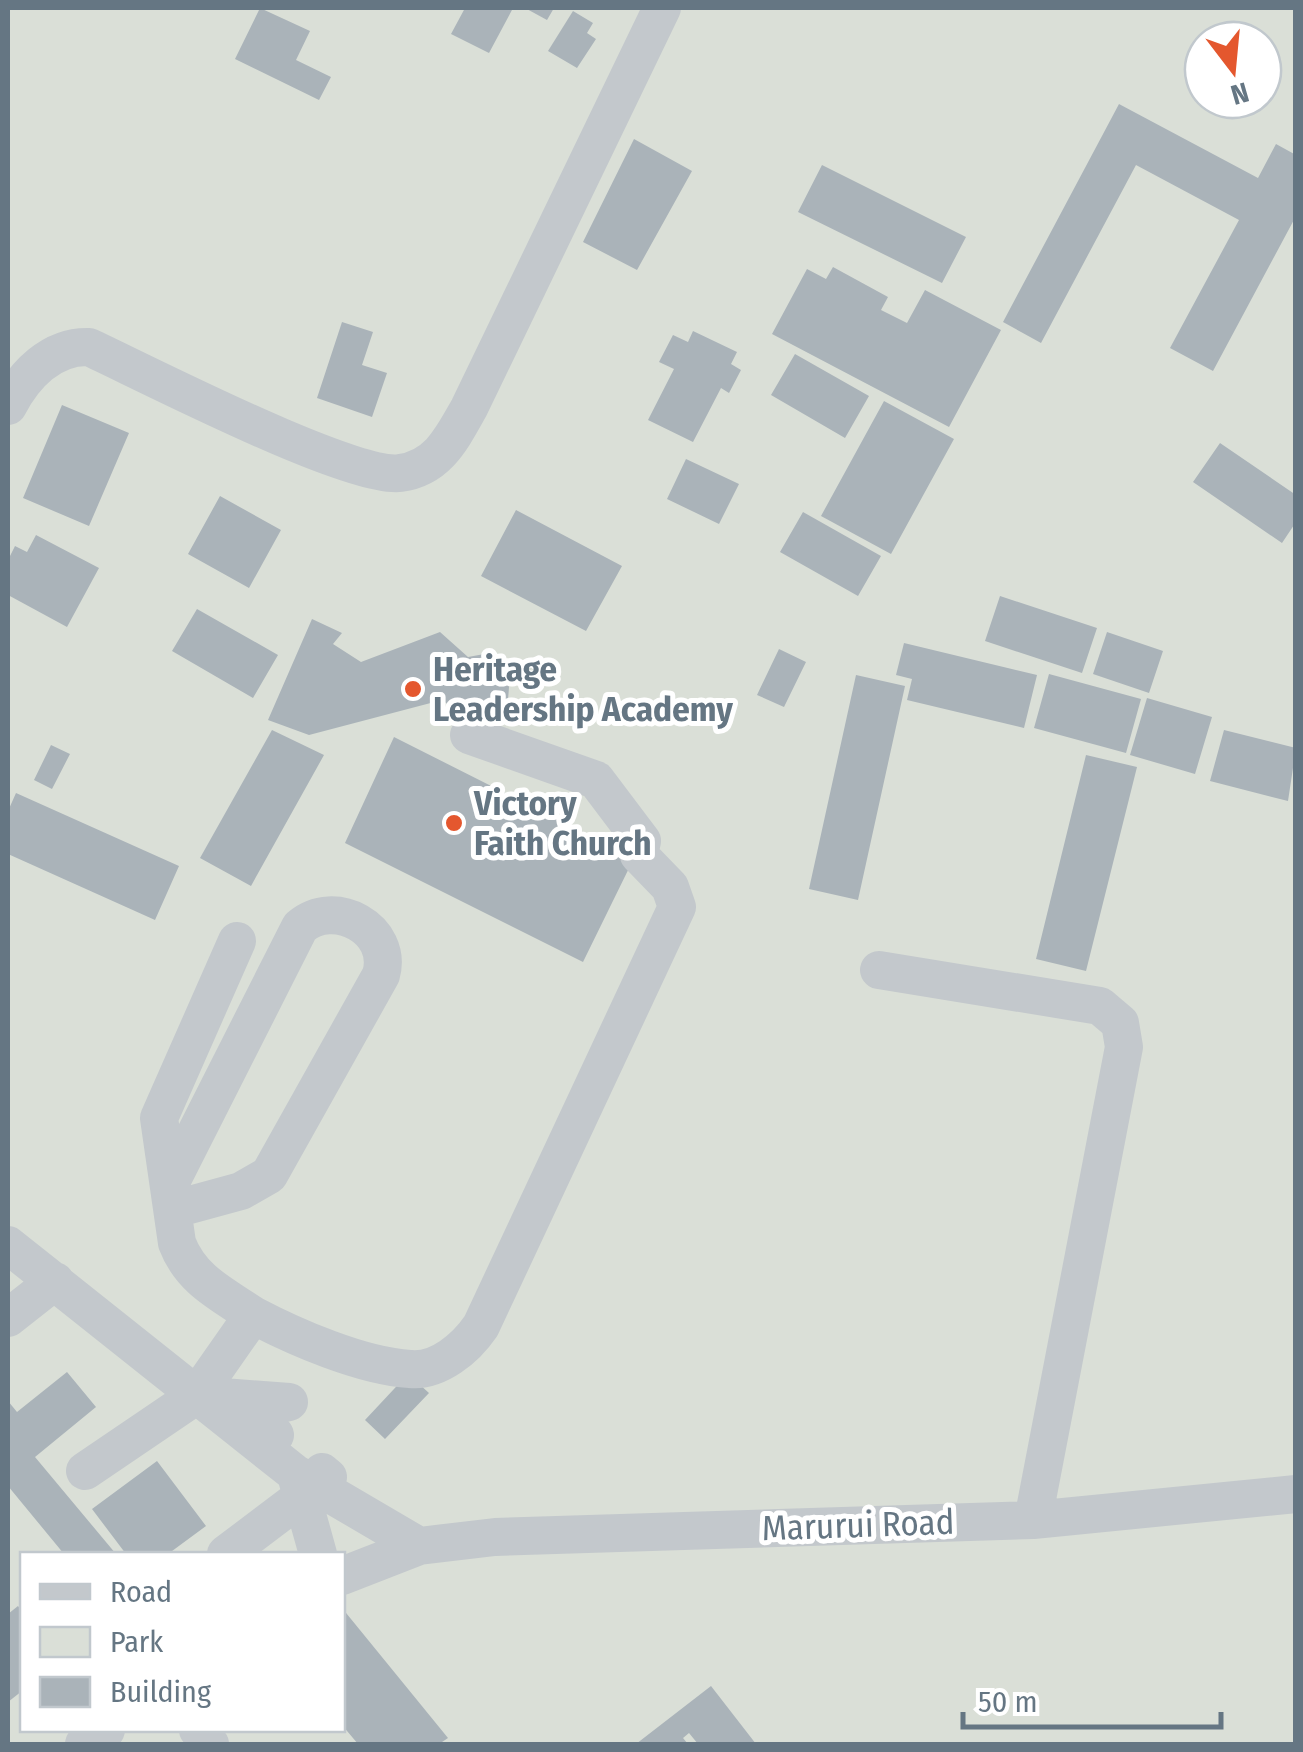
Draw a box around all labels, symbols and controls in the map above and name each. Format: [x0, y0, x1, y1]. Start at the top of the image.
north arrow [1183, 20, 1283, 120]
text: N [1227, 75, 1252, 112]
place label: Heritage Leadership Academy [433, 648, 733, 730]
marker: Heritage Leadership Academy [402, 678, 424, 700]
place label: Victory Faith Church [473, 782, 652, 864]
marker: Victory Faith Church [443, 812, 465, 834]
street label: Marurui Road [761, 1501, 955, 1549]
legend [20, 1552, 345, 1732]
text: Road [110, 1574, 172, 1610]
text: Park [110, 1624, 163, 1660]
scale bar [963, 1667, 1220, 1729]
text: Building [110, 1674, 212, 1710]
text: 50 m [978, 1684, 1038, 1720]

